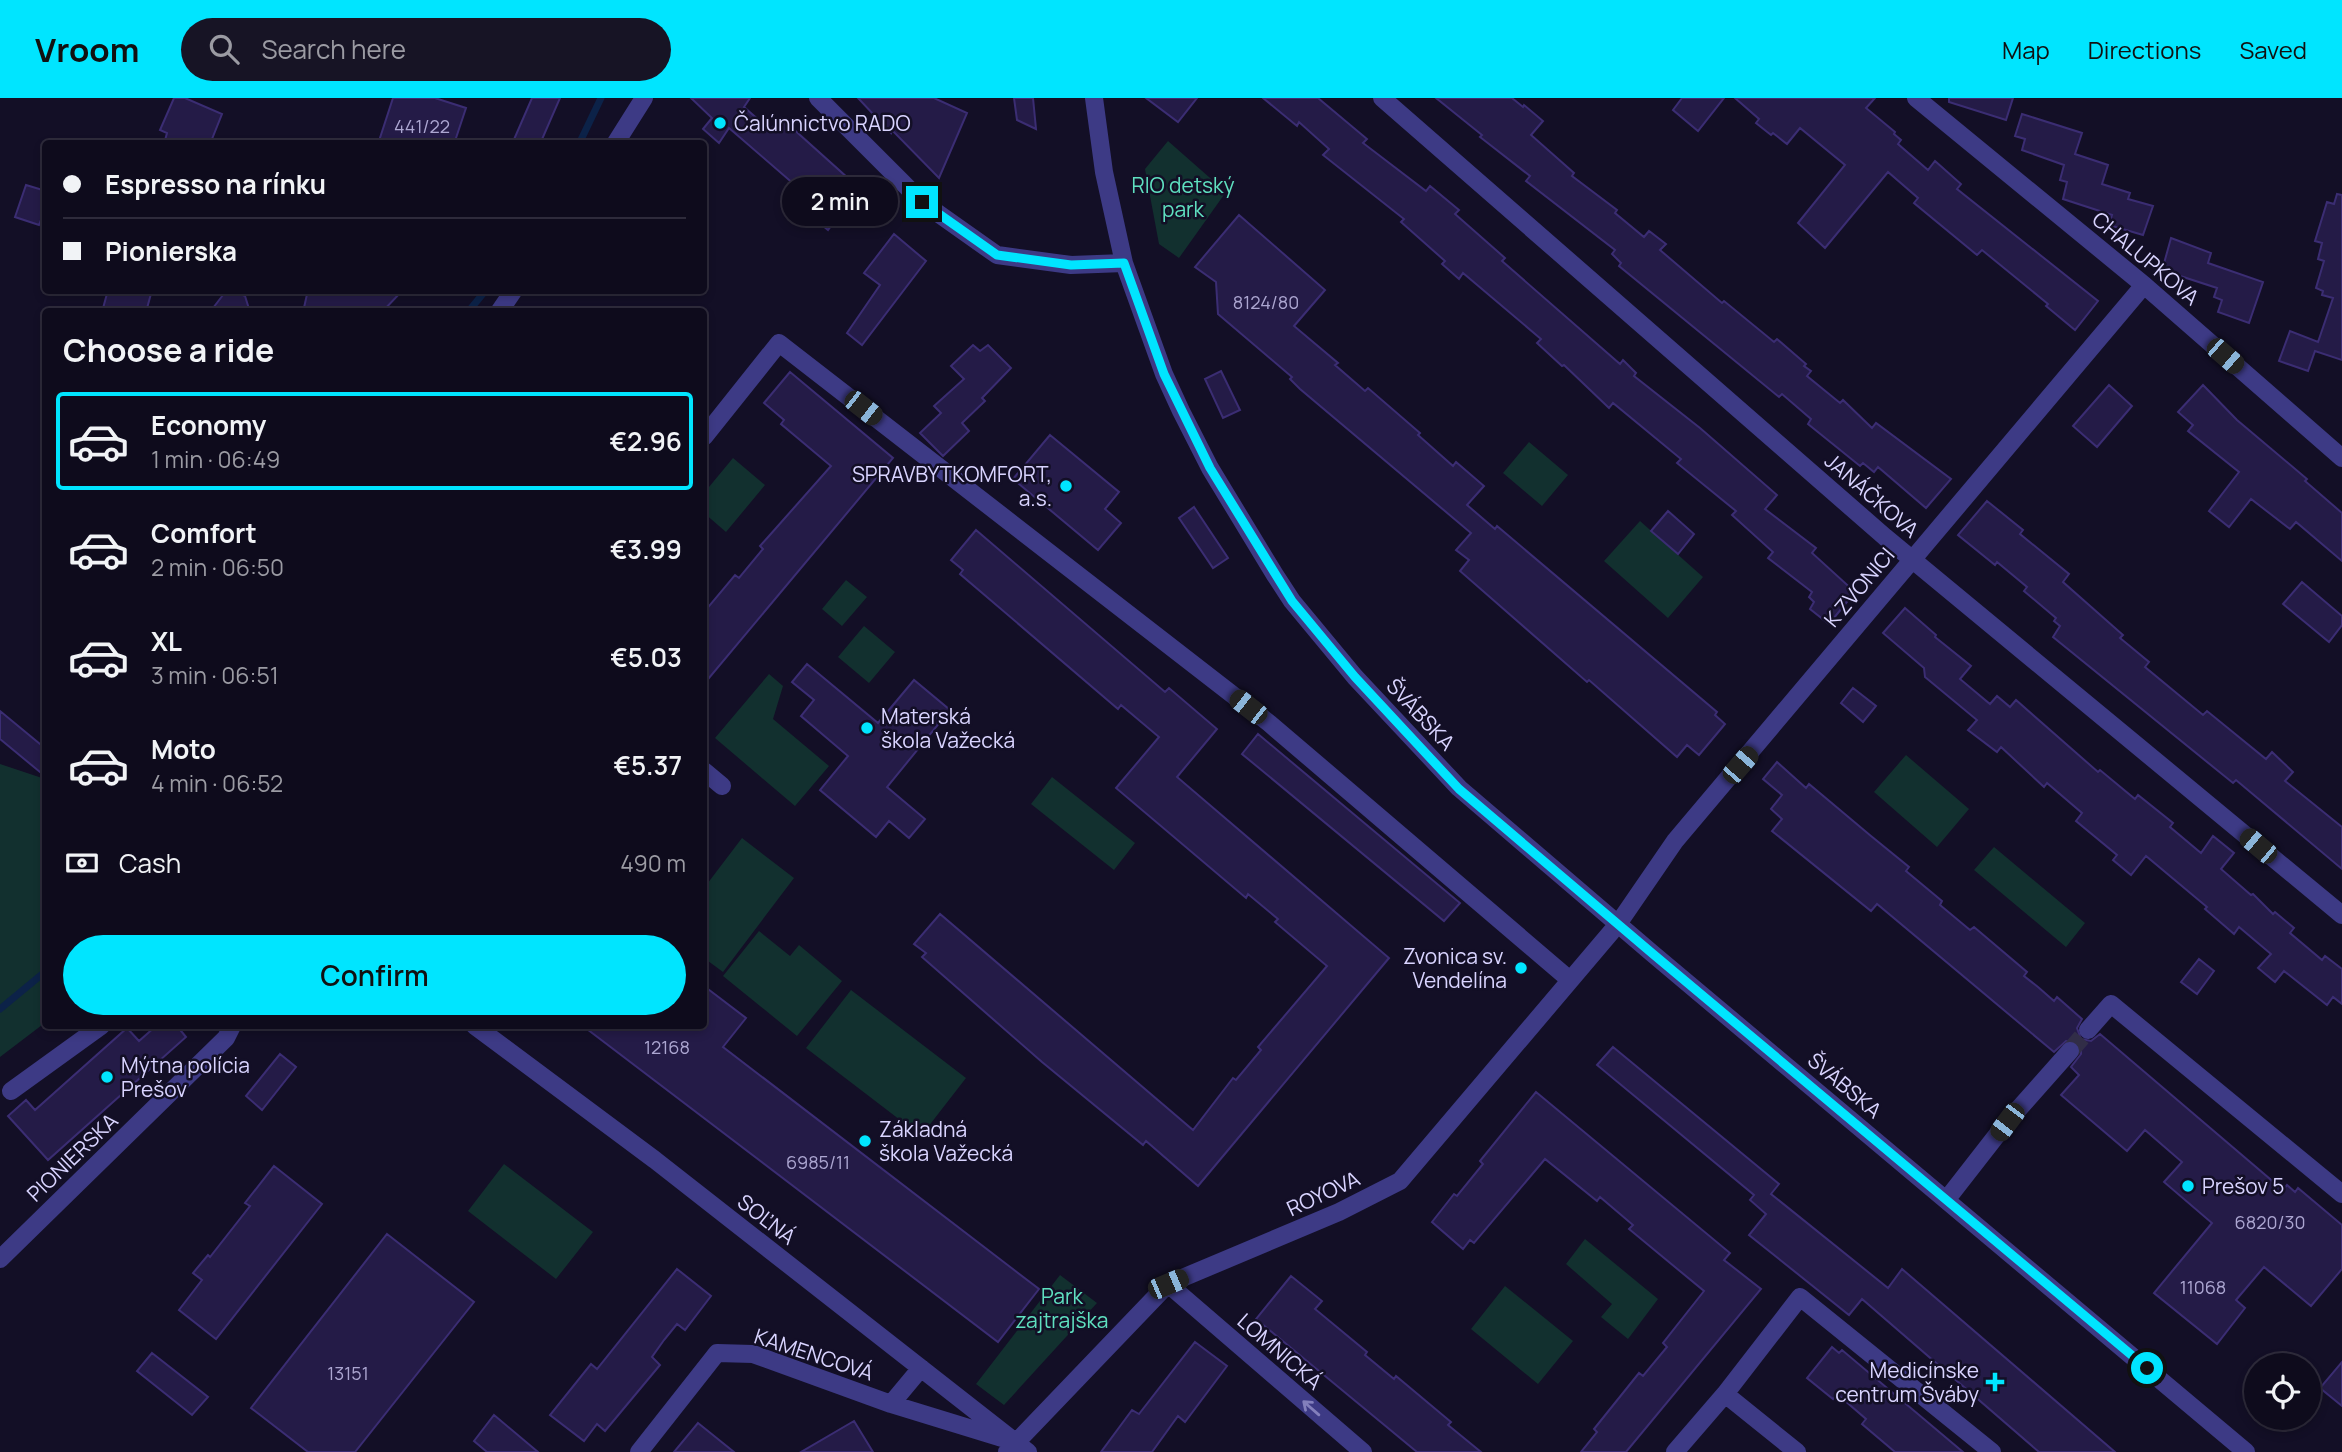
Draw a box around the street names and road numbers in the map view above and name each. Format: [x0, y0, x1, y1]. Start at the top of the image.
street label: CHALUPKOVA [2087, 205, 2205, 311]
street label: JANÁČKOVA [1819, 446, 1925, 544]
street label: K ZVONICI [1817, 541, 1901, 633]
street label: ŠVÁBSKA [1381, 672, 1461, 756]
street label: ŠVÁBSKA [1802, 1046, 1888, 1124]
street label: PIONIERSKA [21, 1107, 123, 1207]
street label: ROYOVA [1282, 1164, 1364, 1222]
street label: SOĽNÁ [732, 1187, 802, 1251]
street label: LOMNICKÁ [1232, 1307, 1328, 1395]
street label: KAMENCOVÁ [751, 1322, 877, 1386]

